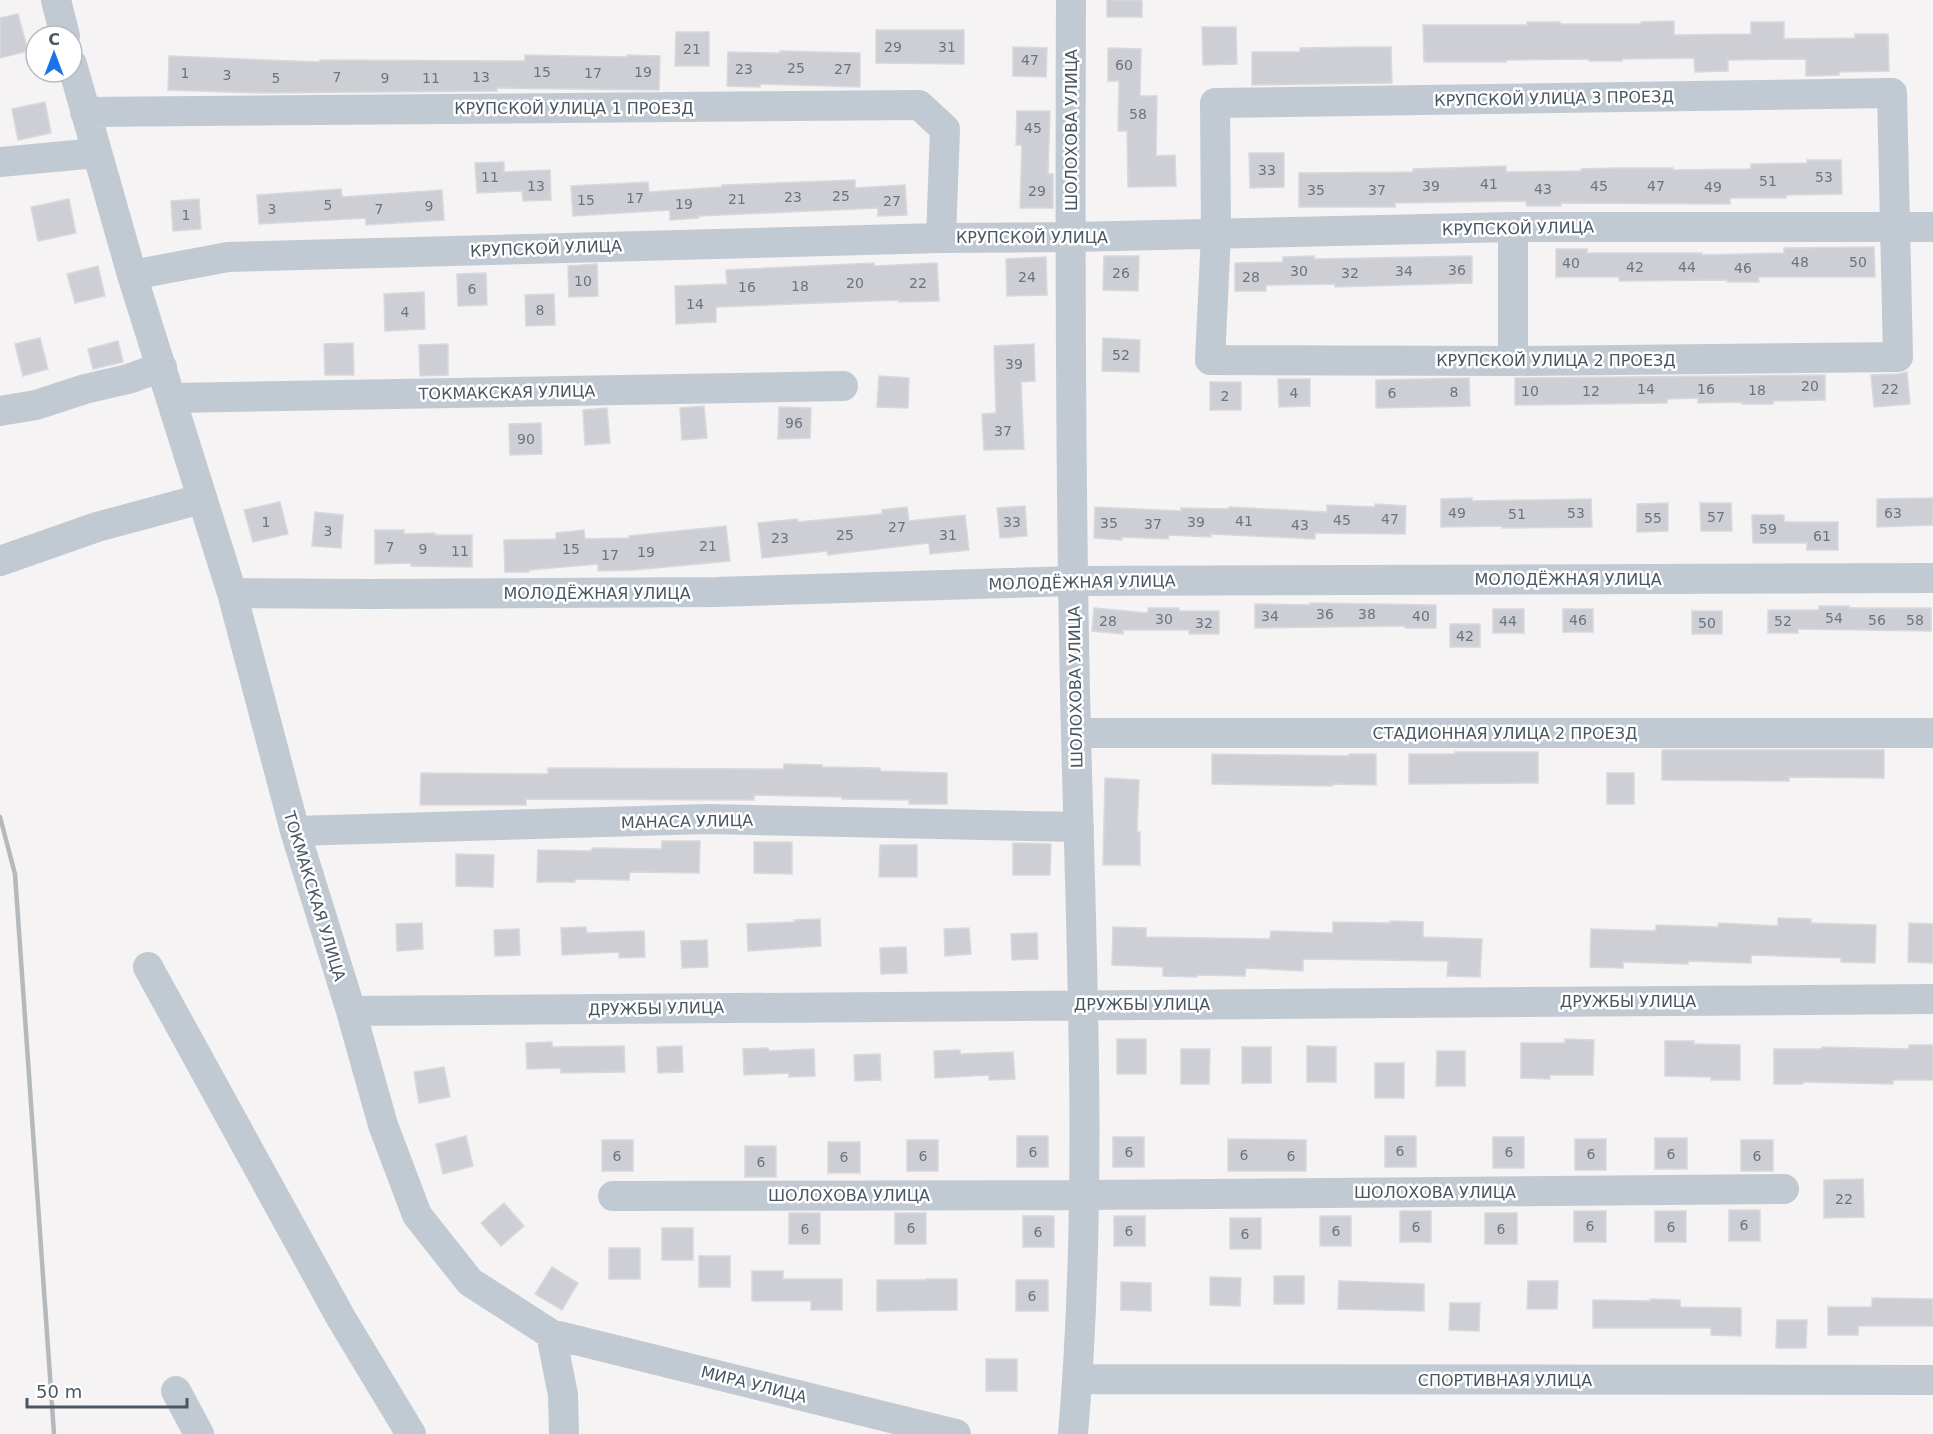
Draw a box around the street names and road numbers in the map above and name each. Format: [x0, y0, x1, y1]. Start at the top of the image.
street label: ШОЛОХОВА УЛИЦА [1062, 49, 1081, 211]
street label: КРУПСКОЙ УЛИЦА 3 ПРОЕЗД [1434, 87, 1674, 110]
street label: КРУПСКОЙ УЛИЦА 1 ПРОЕЗД [454, 99, 694, 118]
street label: КРУПСКОЙ УЛИЦА [1442, 218, 1594, 239]
street label: КРУПСКОЙ УЛИЦА [956, 228, 1108, 247]
street label: КРУПСКОЙ УЛИЦА [470, 236, 622, 261]
street label: КРУПСКОЙ УЛИЦА 2 ПРОЕЗД [1436, 351, 1676, 370]
street label: ТОКМАКСКАЯ УЛИЦА [418, 381, 596, 404]
street label: МОЛОДЁЖНАЯ УЛИЦА [1474, 570, 1662, 589]
street label: МОЛОДЁЖНАЯ УЛИЦА [988, 571, 1176, 594]
street label: МОЛОДЁЖНАЯ УЛИЦА [503, 584, 691, 603]
street label: ШОЛОХОВА УЛИЦА [1065, 606, 1086, 768]
street label: СТАДИОННАЯ УЛИЦА 2 ПРОЕЗД [1373, 724, 1637, 743]
street label: ТОКМАКСКАЯ УЛИЦА [279, 808, 349, 983]
street label: МАНАСА УЛИЦА [621, 811, 753, 832]
street label: ДРУЖБЫ УЛИЦА [1560, 992, 1696, 1011]
street label: ДРУЖБЫ УЛИЦА [1074, 995, 1210, 1014]
street label: ДРУЖБЫ УЛИЦА [588, 998, 724, 1019]
street label: ШОЛОХОВА УЛИЦА [1354, 1183, 1516, 1202]
street label: ШОЛОХОВА УЛИЦА [768, 1186, 930, 1205]
street label: МИРА УЛИЦА [699, 1362, 809, 1407]
street label: СПОРТИВНАЯ УЛИЦА [1418, 1371, 1592, 1390]

